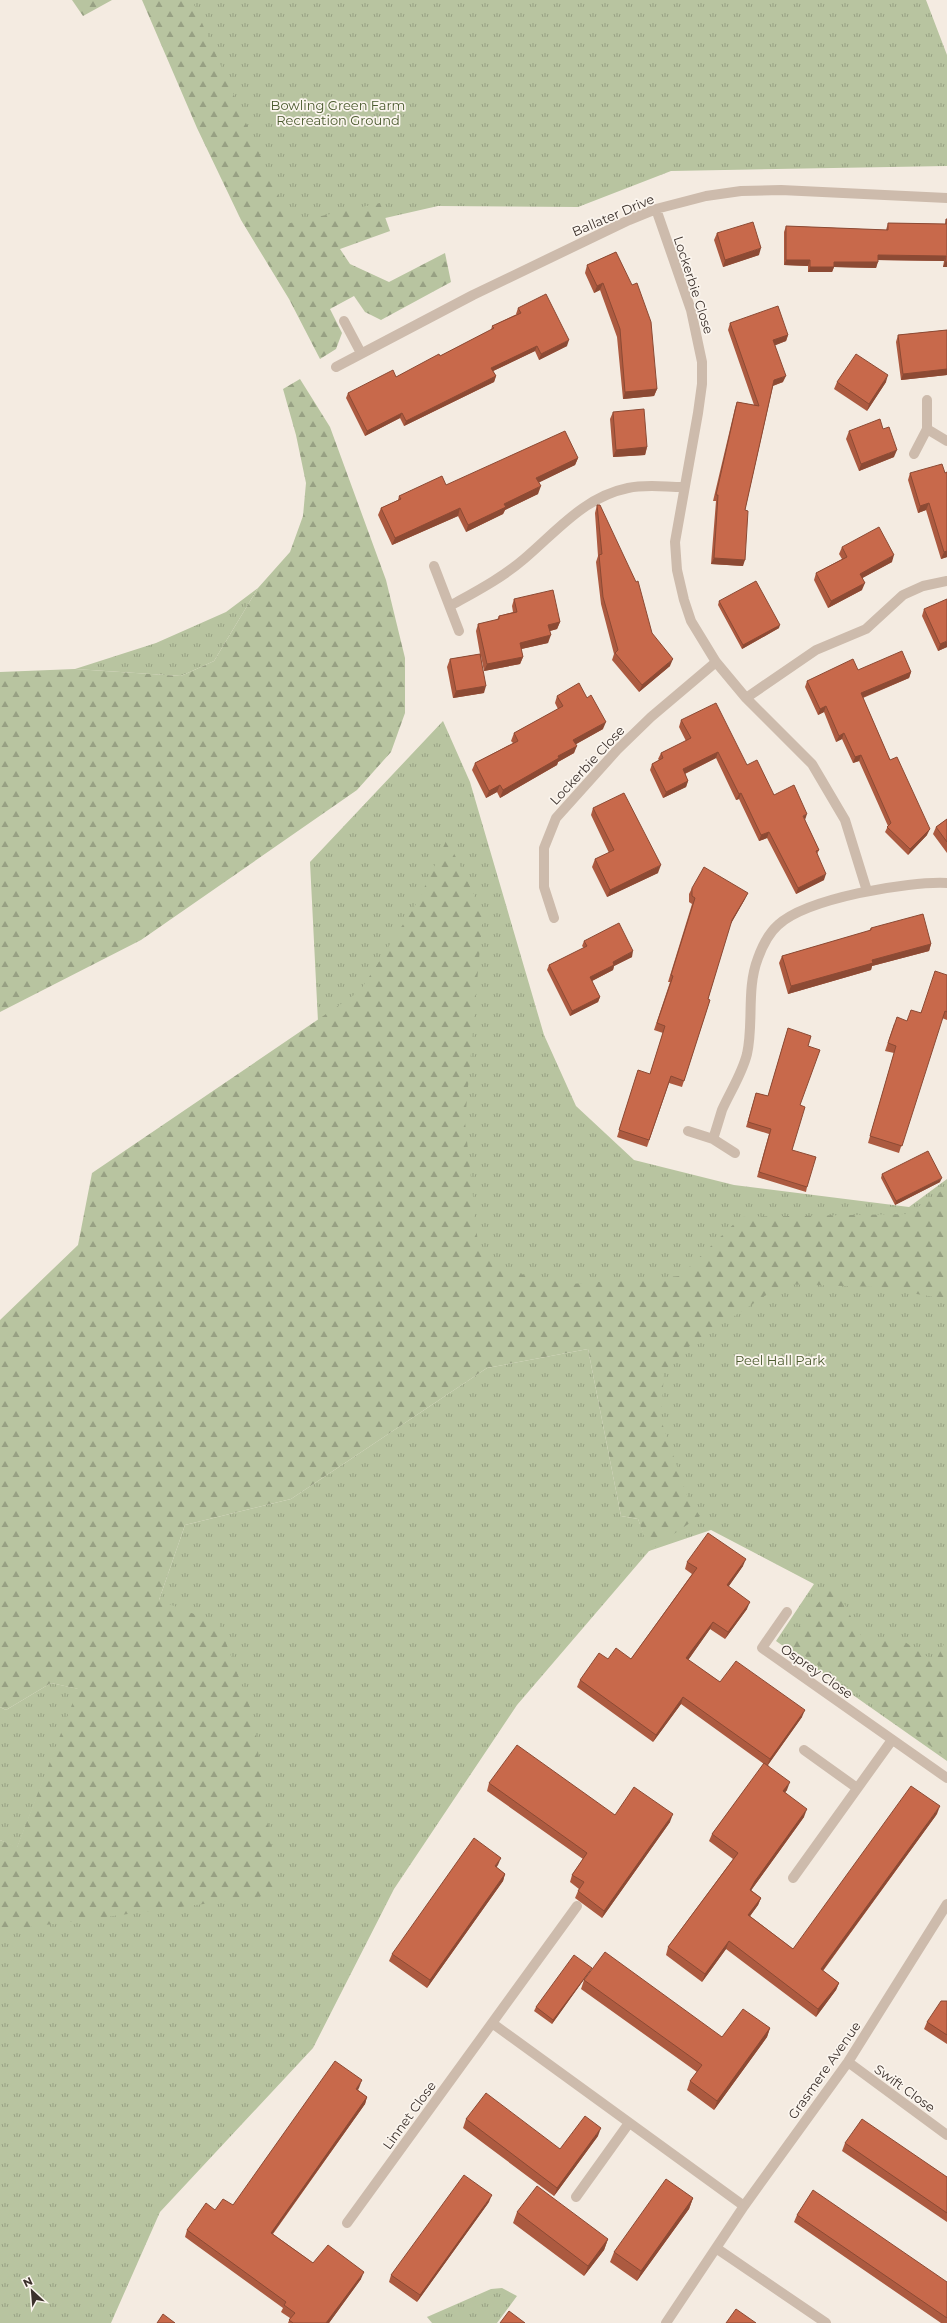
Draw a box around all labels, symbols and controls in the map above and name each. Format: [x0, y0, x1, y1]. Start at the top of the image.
park label: Bowling Green Farm Recreation Ground [271, 97, 405, 128]
street label: Ballater Drive [570, 190, 657, 239]
street label: Lockerbie Close [671, 234, 717, 336]
street label: Lockerbie Close [546, 722, 628, 808]
park label: Peel Hall Park [735, 1352, 825, 1368]
street label: Osprey Close [778, 1640, 856, 1702]
street label: Grasmere Avenue [784, 2018, 864, 2122]
street label: Swift Close [872, 2061, 939, 2115]
street label: Linnet Close [379, 2078, 439, 2152]
north arrow [12, 2271, 52, 2311]
text: N [21, 2274, 35, 2290]

